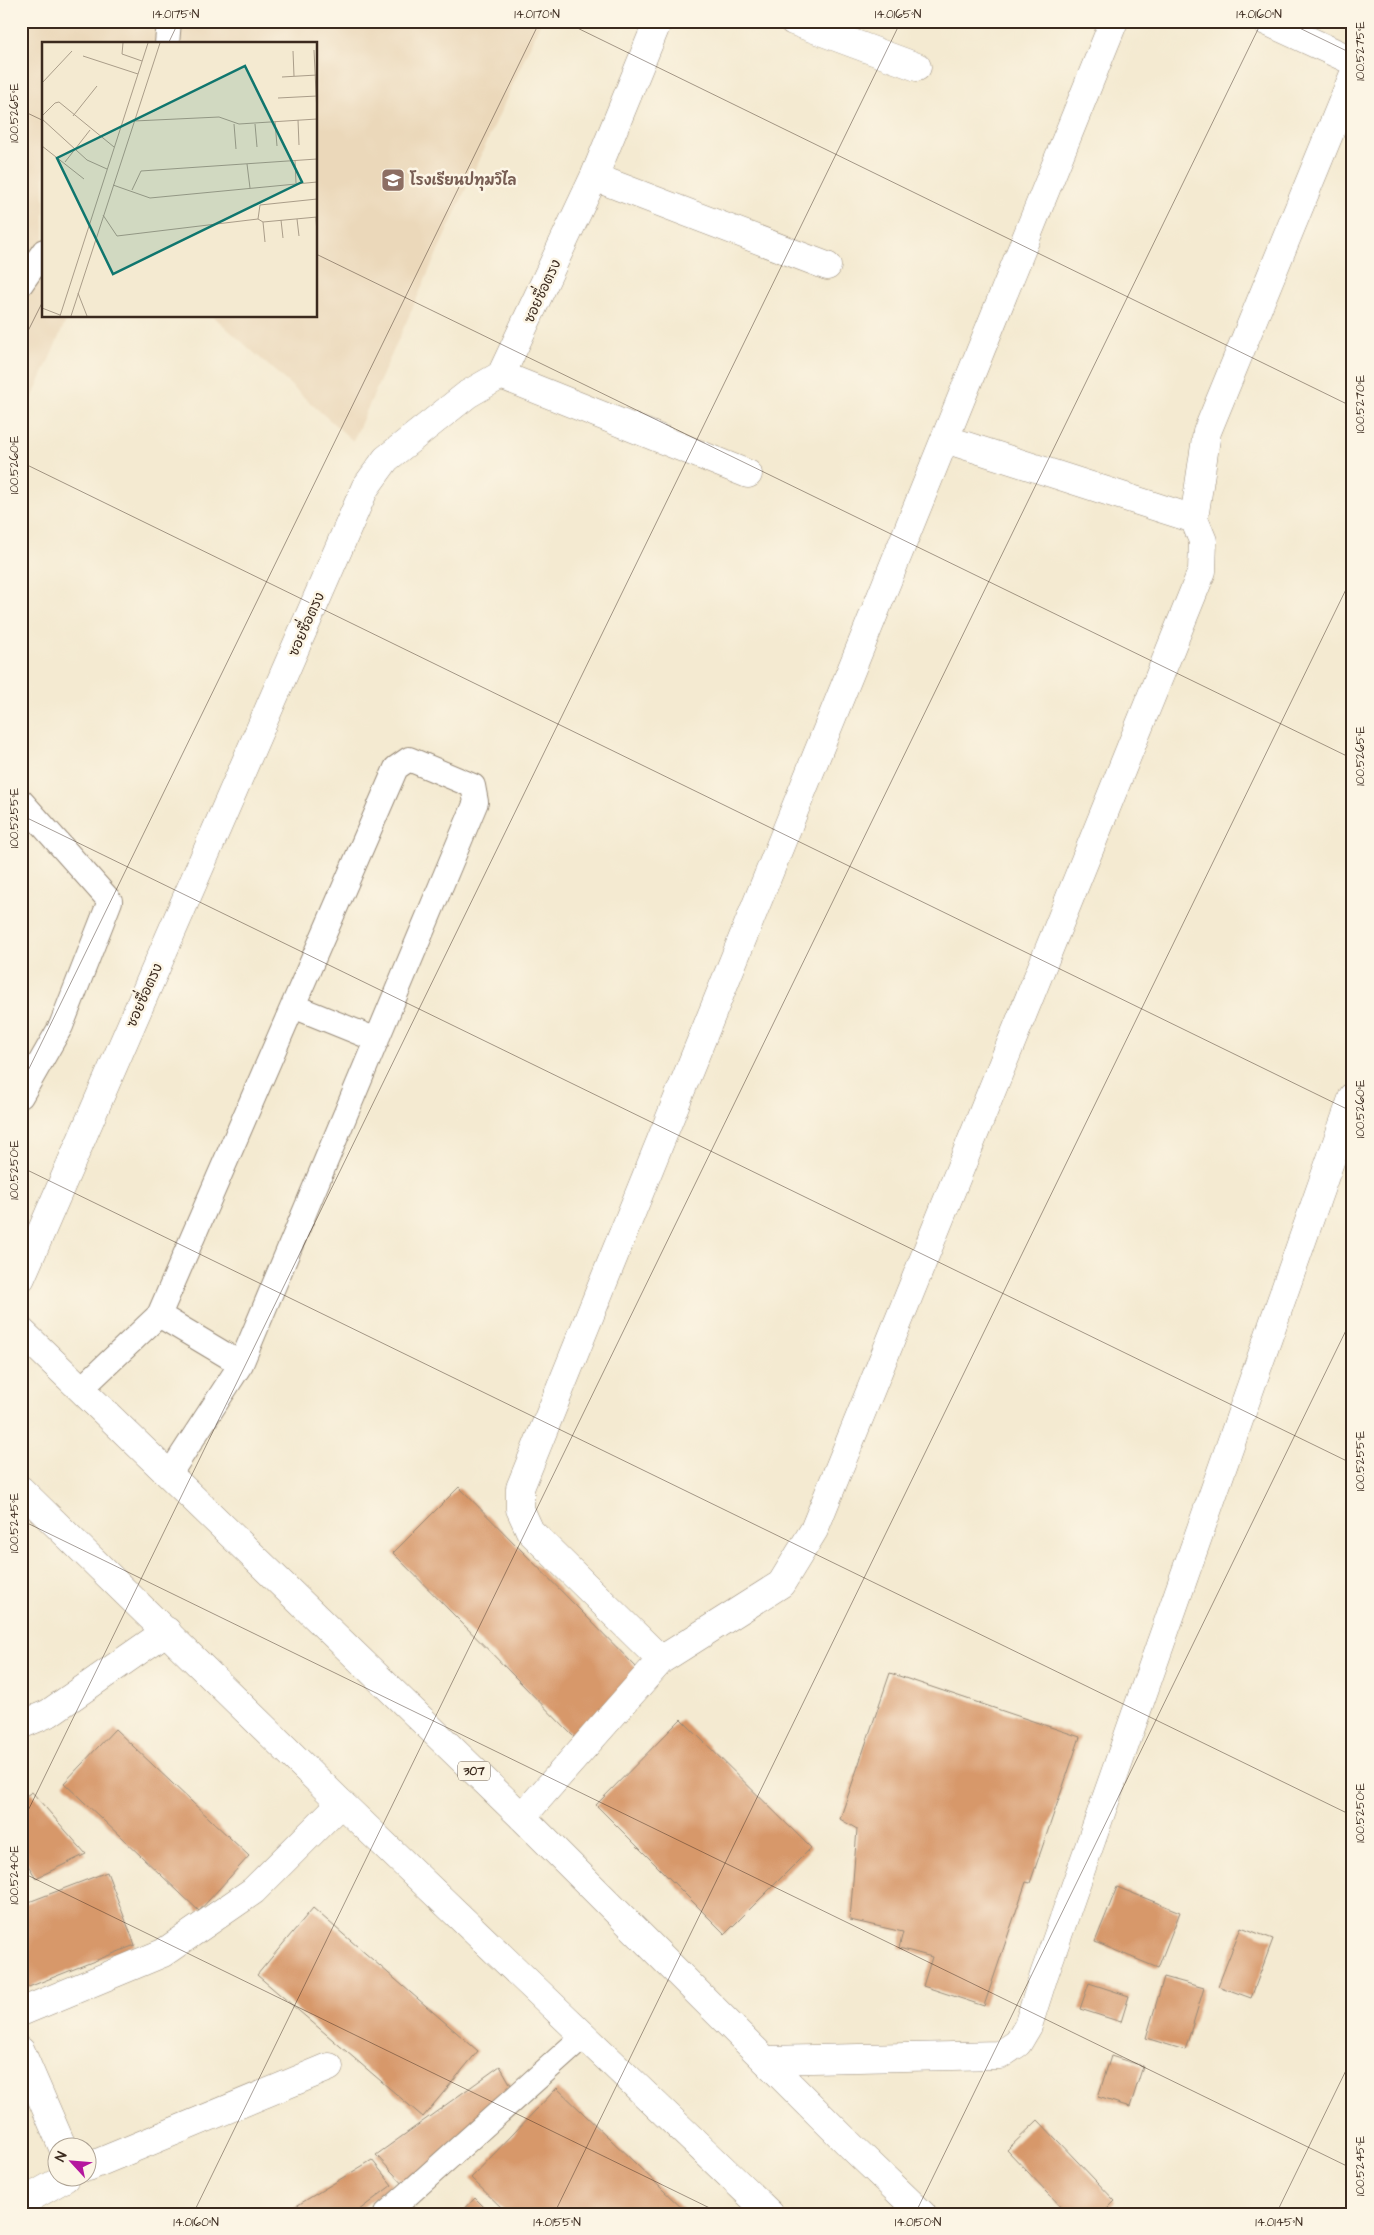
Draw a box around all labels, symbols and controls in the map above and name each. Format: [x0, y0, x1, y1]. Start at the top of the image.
text: 14.0175°N [153, 6, 200, 23]
text: 14.0170°N [514, 6, 560, 23]
text: 14.0165°N [875, 6, 922, 23]
text: 14.0160°N [1236, 6, 1282, 23]
text: 100.5275°E [1352, 21, 1369, 81]
inset map [42, 42, 318, 318]
text: 100.5265°E [6, 83, 23, 143]
school or university icon: โรงเรียนปทุมวิไล [380, 167, 406, 193]
place label: โรงเรียนปทุมวิไล [409, 170, 517, 191]
street label: ซอยซื่อตรง [516, 255, 566, 327]
text: 100.5270°E [1352, 375, 1369, 433]
text: 100.5260°E [6, 436, 23, 494]
street label: ซอยซื่อตรง [280, 588, 330, 660]
text: 100.5265°E [1352, 726, 1369, 786]
text: 100.5255°E [6, 788, 23, 848]
street label: ซอยซื่อตรง [118, 959, 168, 1031]
text: 100.5260°E [1352, 1080, 1369, 1138]
text: 100.5250°E [6, 1140, 23, 1200]
text: 100.5255°E [1352, 1431, 1369, 1491]
text: 100.5245°E [6, 1493, 23, 1553]
road number: 307 [458, 1762, 490, 1780]
text: 100.5250°E [1352, 1783, 1369, 1843]
text: 100.5240°E [6, 1845, 23, 1905]
text: 100.5245°E [1352, 2136, 1369, 2196]
north arrow [48, 2138, 98, 2188]
text: N [50, 2148, 72, 2165]
text: 14.0160°N [173, 2214, 219, 2231]
text: 14.0155°N [533, 2214, 581, 2231]
text: 14.0150°N [895, 2214, 942, 2231]
text: 14.0145°N [1255, 2214, 1303, 2231]

